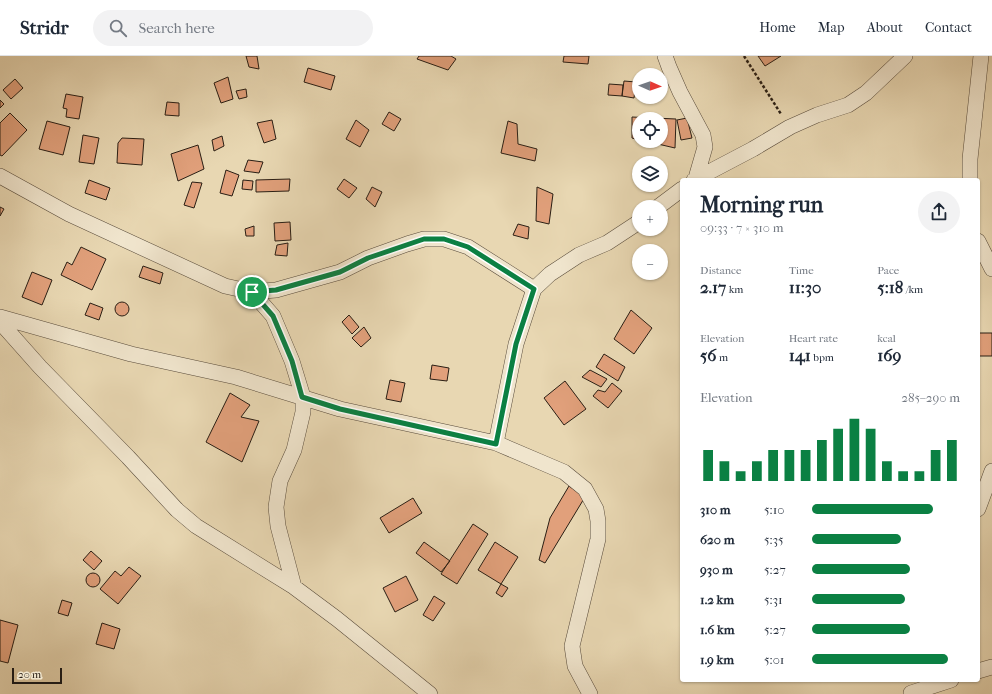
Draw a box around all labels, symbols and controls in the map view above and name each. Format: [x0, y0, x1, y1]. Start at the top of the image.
search box [93, 10, 373, 46]
text: Stridr [20, 17, 69, 39]
icon: search [107, 17, 129, 39]
text: Search here [139, 19, 215, 37]
text: Home [759, 19, 796, 36]
text: Map [818, 19, 845, 36]
text: About [867, 19, 903, 36]
text: Contact [925, 19, 972, 36]
north arrow [632, 68, 668, 104]
map controls [632, 68, 668, 280]
button: locate [632, 112, 668, 148]
button: layers [632, 156, 668, 192]
button: share [918, 191, 960, 233]
text: Morning run [700, 192, 823, 218]
button: + [632, 200, 668, 236]
text: 09:33 · 7 × 310 m [700, 220, 784, 235]
button: − [632, 244, 668, 280]
text: Distance [700, 264, 741, 277]
text: Time [789, 264, 814, 277]
text: Pace [877, 264, 899, 277]
pin [235, 275, 269, 309]
text: 2.17 [700, 277, 726, 297]
text: 11:30 [789, 277, 821, 297]
text: 5:18 [877, 277, 903, 297]
icon: arrive [241, 281, 263, 303]
text: km [726, 283, 743, 296]
text: /km [903, 283, 923, 296]
text: Elevation [700, 332, 744, 345]
text: Heart rate [789, 332, 838, 345]
text: kcal [877, 332, 896, 345]
text: 56 [700, 345, 717, 365]
text: 141 [789, 345, 811, 365]
text: 169 [877, 345, 901, 365]
text: m [717, 351, 728, 364]
text: bpm [811, 351, 834, 364]
text: Elevation [700, 390, 753, 405]
text: 285–290 m [901, 390, 960, 405]
text: 310 m [700, 502, 731, 517]
text: 5:10 [764, 502, 785, 517]
text: 620 m [700, 532, 735, 547]
text: 5:35 [764, 532, 784, 547]
text: 930 m [700, 562, 733, 577]
text: 5:27 [764, 562, 786, 577]
text: 1.2 km [700, 592, 734, 607]
text: 5:31 [764, 592, 783, 607]
text: 1.6 km [700, 622, 734, 637]
text: 5:27 [764, 622, 786, 637]
text: 1.9 km [700, 652, 734, 667]
text: 5:01 [764, 652, 785, 667]
scale bar [12, 666, 62, 685]
text: 20 m [18, 668, 41, 681]

